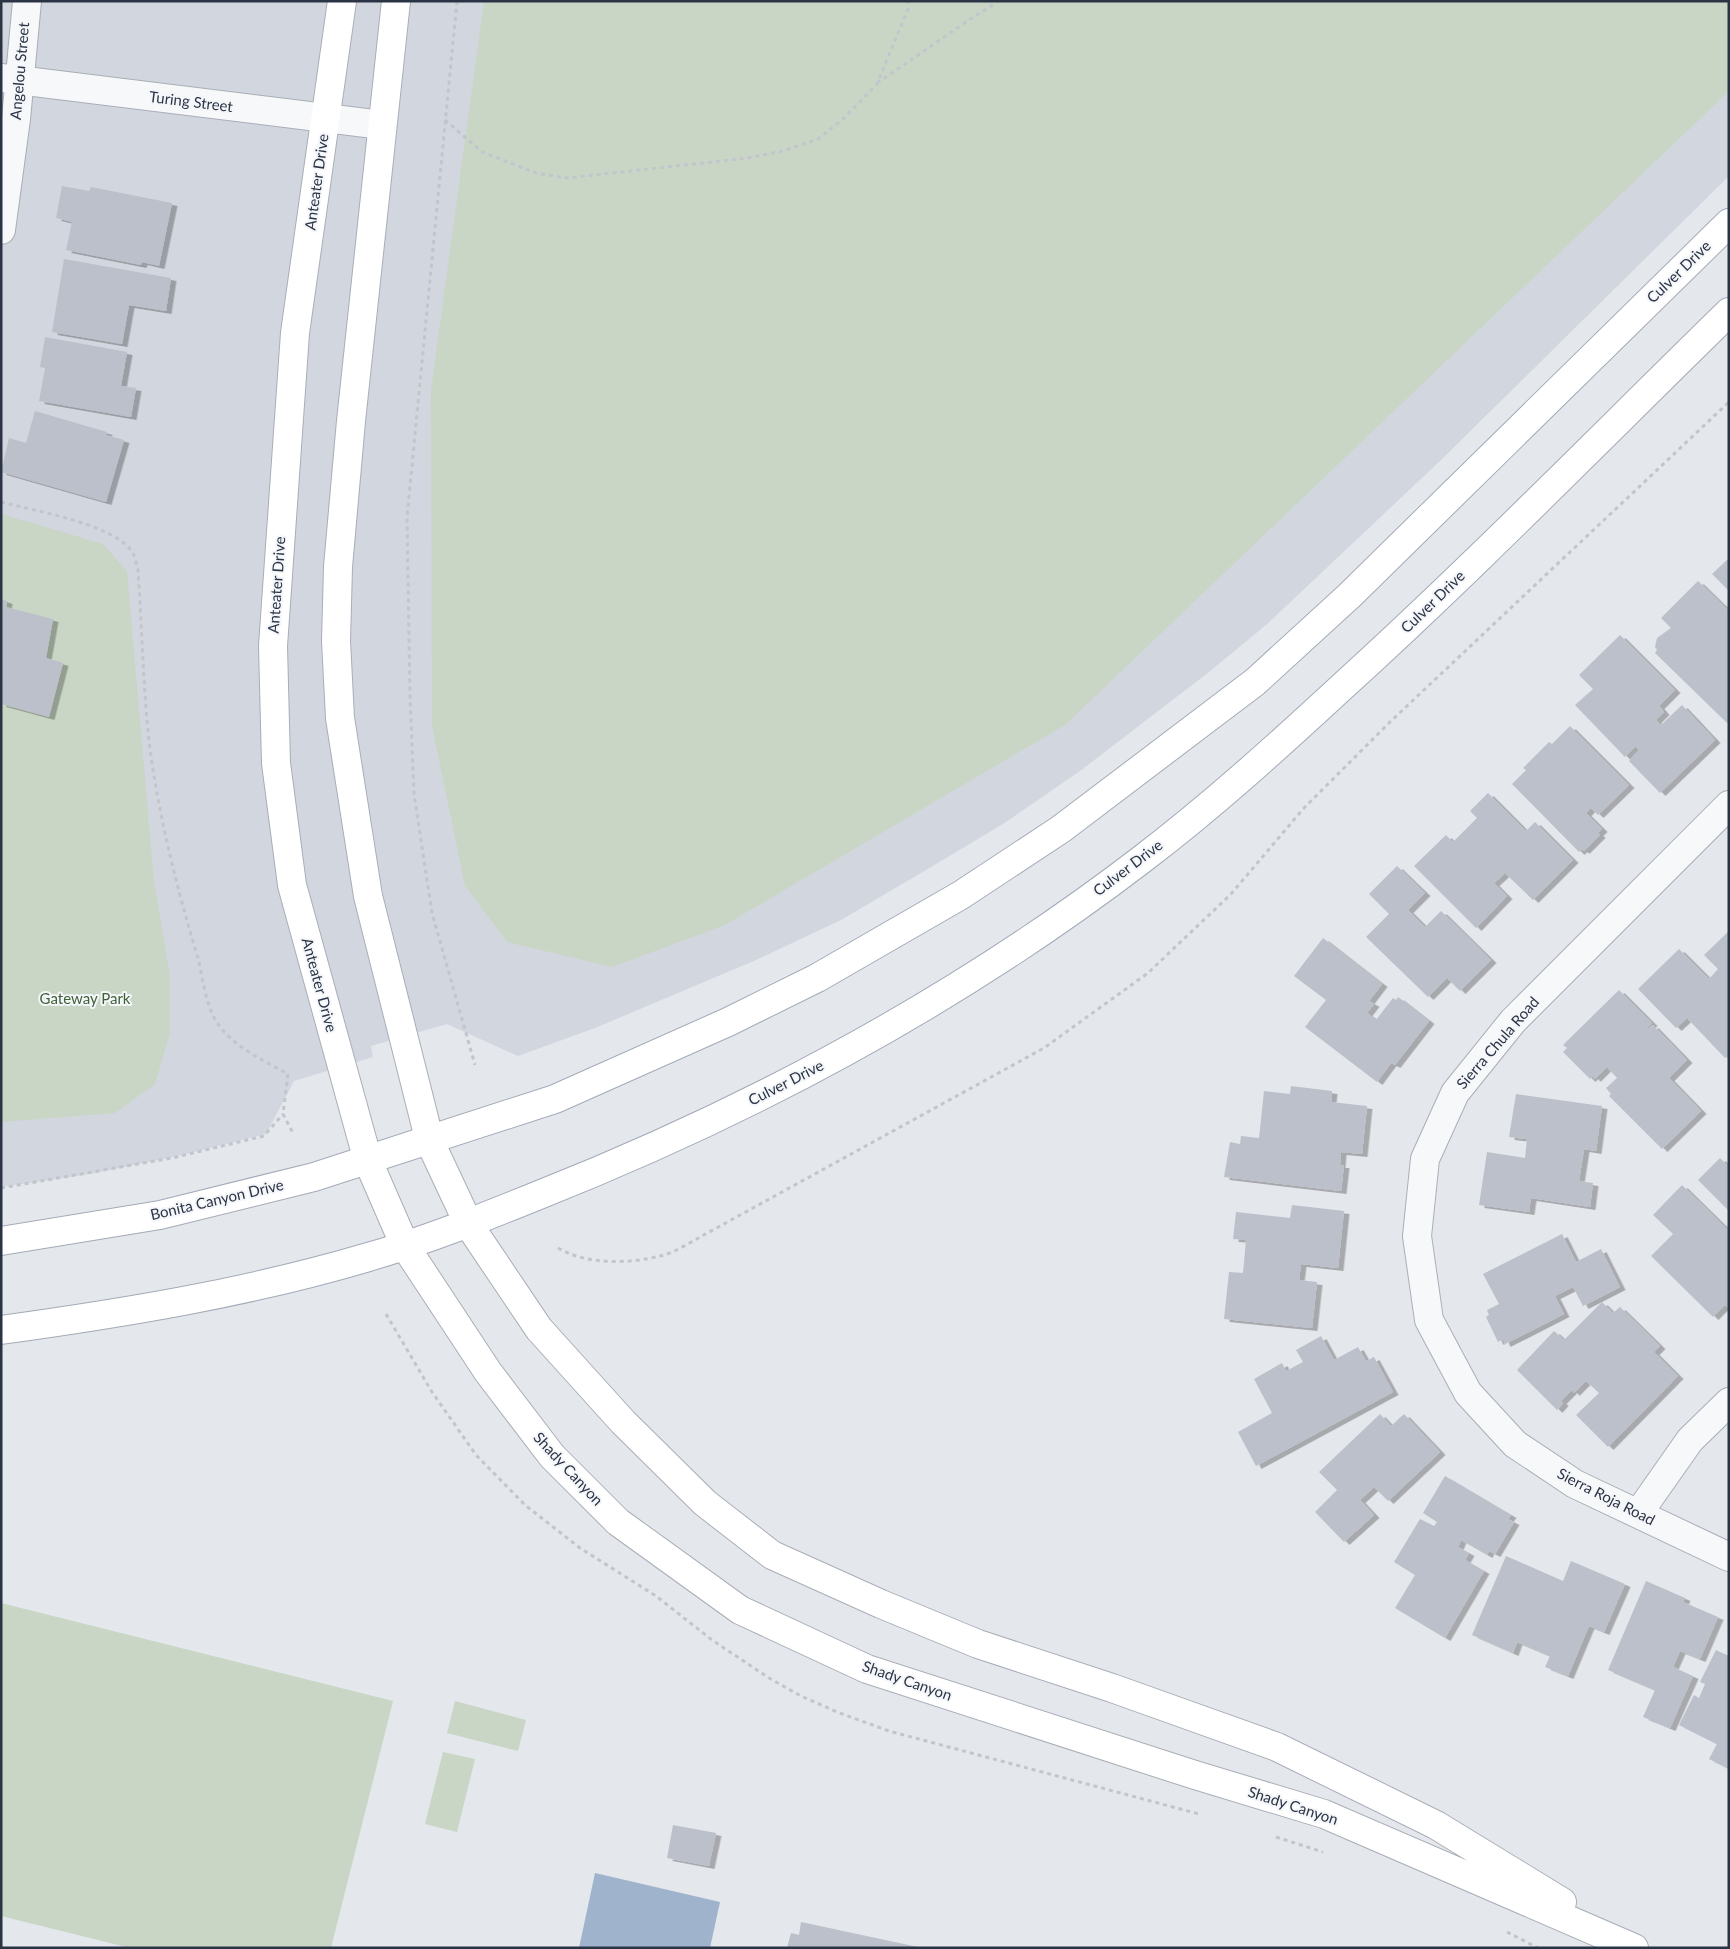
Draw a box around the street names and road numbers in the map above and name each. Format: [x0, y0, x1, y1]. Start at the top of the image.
street label: Angelou Street [6, 21, 32, 120]
street label: Turing Street [148, 87, 235, 115]
street label: Anteater Drive [300, 132, 332, 231]
street label: Culver Drive [1643, 236, 1714, 306]
street label: Anteater Drive [264, 536, 288, 634]
street label: Culver Drive [1397, 566, 1468, 636]
street label: Culver Drive [1089, 835, 1166, 899]
street label: Anteater Drive [299, 936, 341, 1034]
street label: Sierra Chula Road [1452, 992, 1542, 1092]
street label: Culver Drive [745, 1055, 826, 1109]
street label: Bonita Canyon Drive [148, 1175, 285, 1223]
street label: Shady Canyon [530, 1428, 607, 1509]
street label: Sierra Roja Road [1555, 1464, 1658, 1528]
street label: Shady Canyon [860, 1656, 954, 1704]
street label: Shady Canyon [1246, 1782, 1341, 1828]

